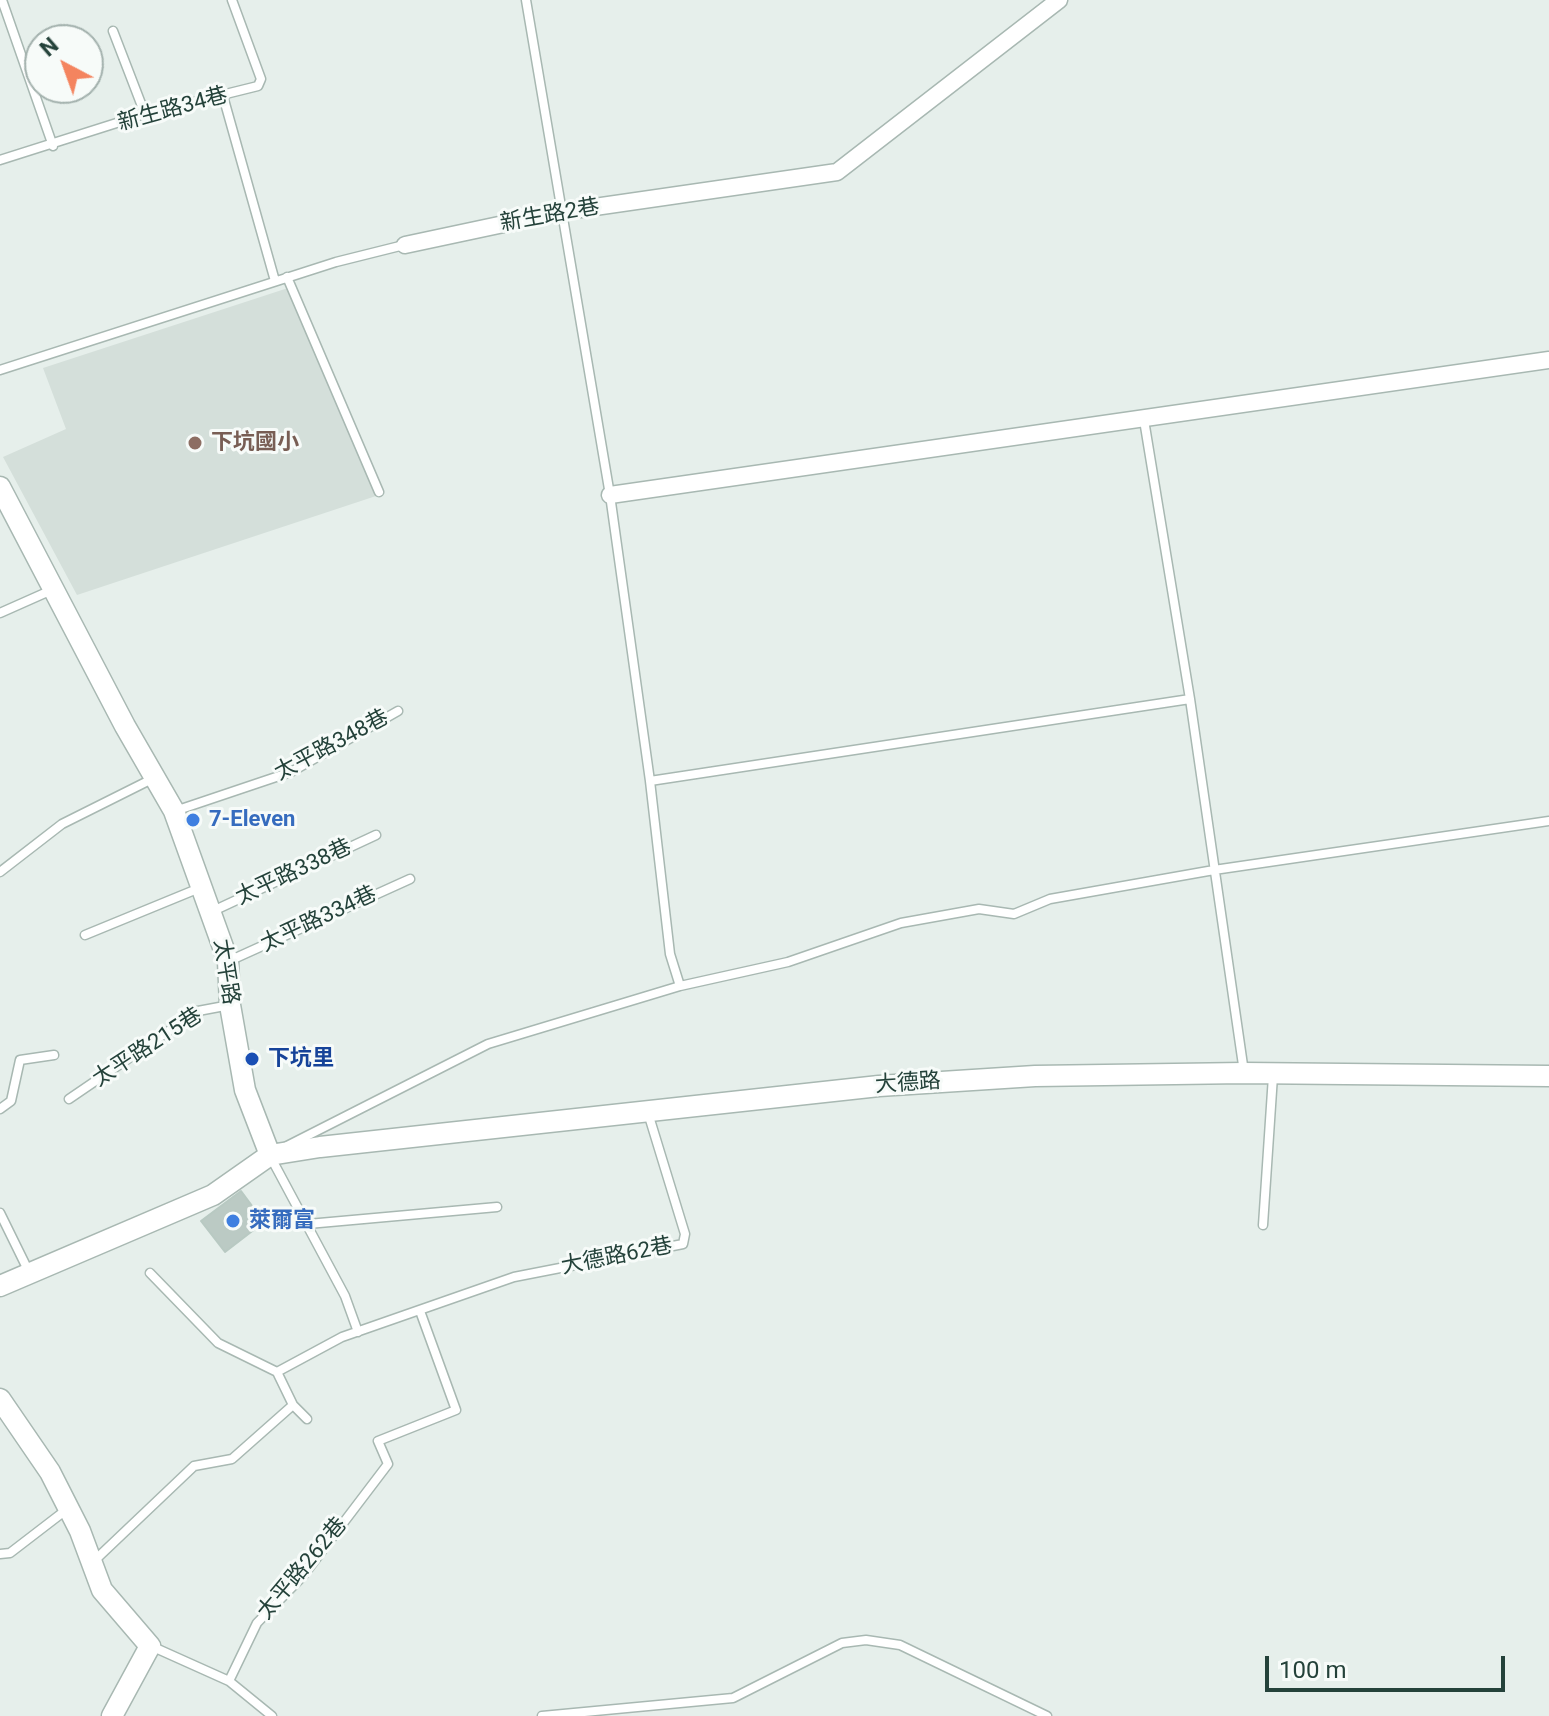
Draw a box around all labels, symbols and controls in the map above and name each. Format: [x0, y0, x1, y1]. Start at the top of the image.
north arrow [24, 24, 104, 104]
text: N [35, 32, 63, 62]
street label: 新生路34巷 [115, 83, 231, 137]
street label: 新生路2巷 [498, 194, 602, 238]
place label: 下坑國小 [211, 430, 299, 456]
marker: 下坑國小 [186, 434, 204, 452]
street label: 太平路348巷 [271, 705, 393, 787]
place label: 7-Eleven [209, 807, 295, 833]
marker: 7-Eleven [184, 811, 202, 829]
street label: 太平路338巷 [232, 835, 356, 911]
street label: 太平路334巷 [257, 882, 381, 958]
street label: 太平路 [207, 937, 243, 1007]
street label: 太平路215巷 [88, 1003, 208, 1093]
place label: 下坑里 [268, 1046, 334, 1072]
marker: 下坑里 [243, 1050, 261, 1068]
street label: 大德路 [874, 1069, 942, 1099]
place label: 萊爾富 [249, 1208, 315, 1234]
marker: 萊爾富 [224, 1212, 242, 1230]
street label: 大德路62巷 [559, 1233, 675, 1281]
street label: 太平路262巷 [253, 1513, 353, 1625]
scale bar [1269, 1640, 1509, 1690]
text: 100 m [1279, 1656, 1346, 1684]

